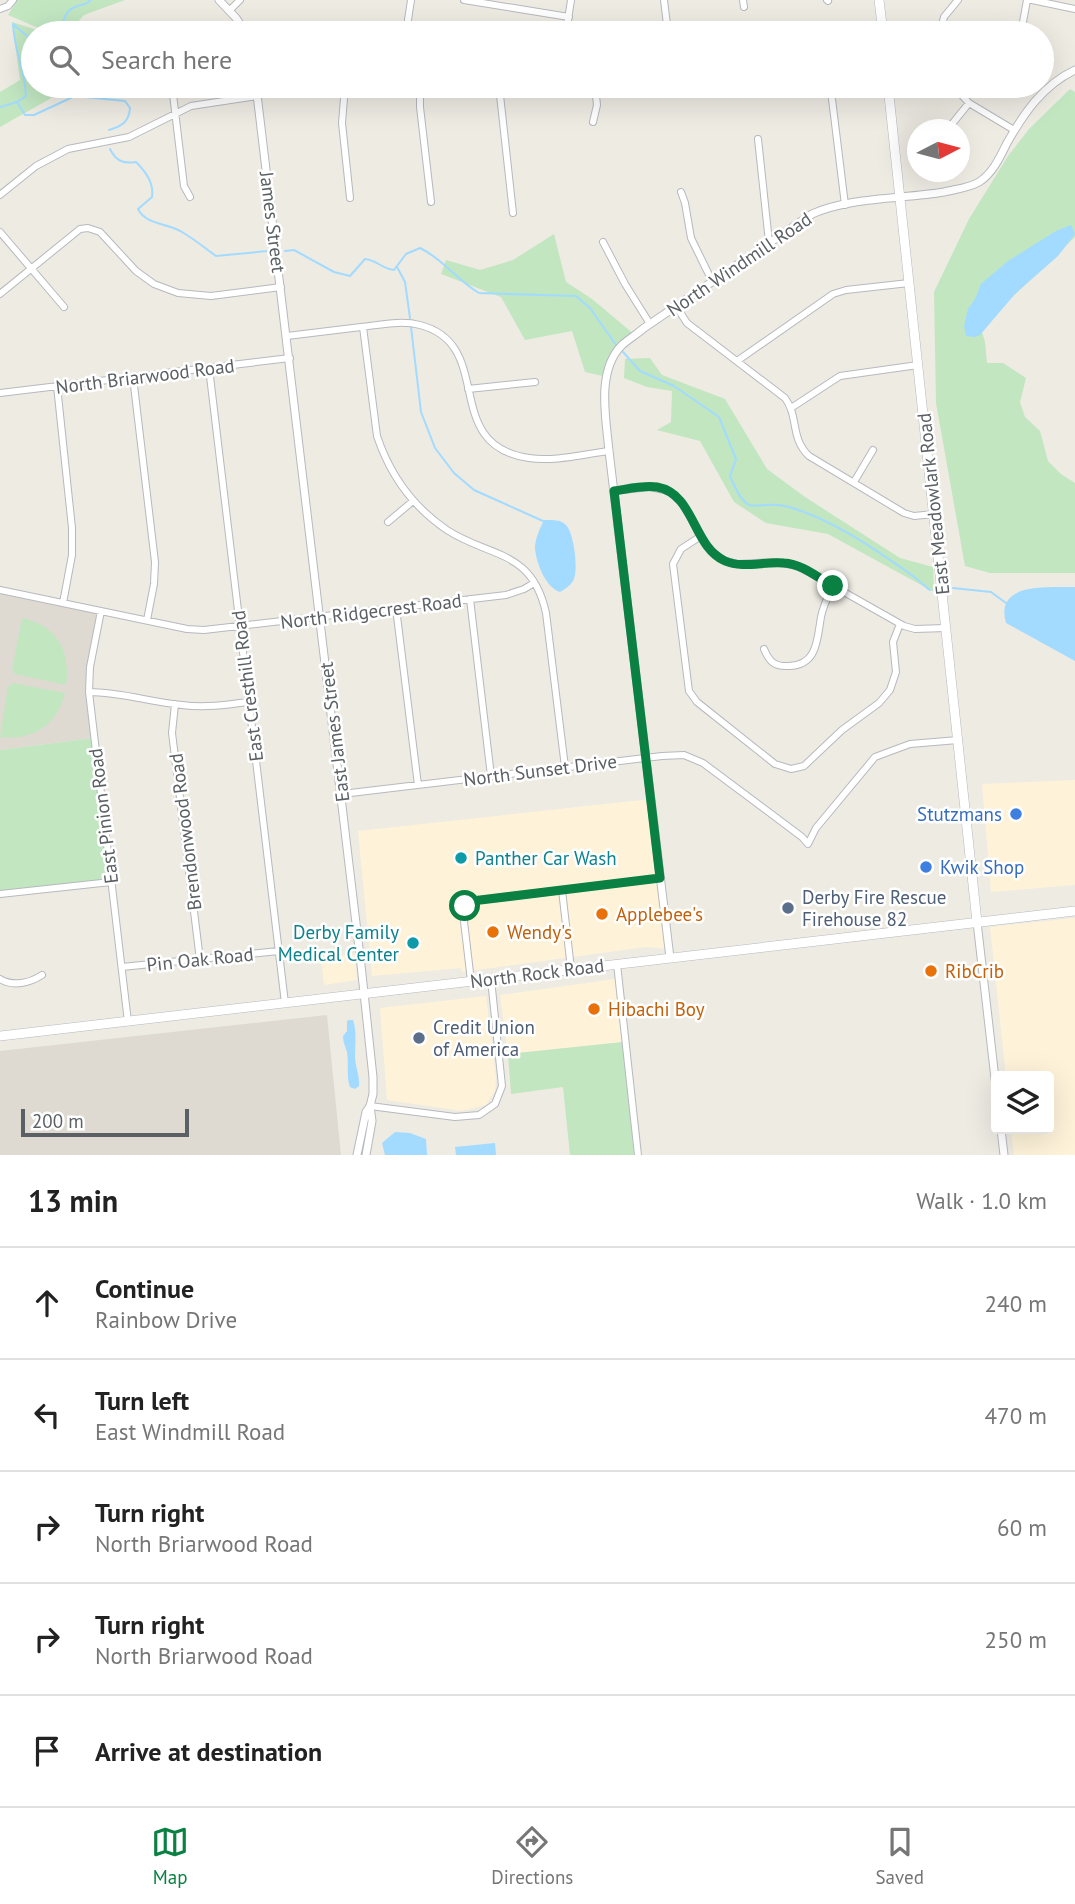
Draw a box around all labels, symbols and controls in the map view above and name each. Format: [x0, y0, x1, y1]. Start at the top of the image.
search box [21, 21, 1054, 98]
icon: search [45, 41, 83, 79]
text: Search here [101, 43, 232, 76]
north arrow [907, 119, 970, 182]
street label: James Street [255, 169, 291, 274]
street label: North Windmill Road [662, 207, 816, 321]
street label: North Briarwood Road [54, 353, 236, 399]
street label: East Meadowlark Road [912, 412, 954, 596]
route end [817, 570, 848, 601]
street label: North Ridgecrest Road [279, 588, 463, 634]
street label: East Cresthill Road [226, 609, 268, 763]
street label: East James Street [313, 660, 354, 803]
street label: East Pinion Road [83, 747, 123, 885]
street label: North Sunset Drive [462, 749, 618, 791]
street label: Brendonwood Road [163, 752, 207, 912]
place label: Stutzmans [917, 802, 1002, 826]
marker: Stutzmans [1008, 806, 1024, 822]
place label: Panther Car Wash [475, 846, 617, 870]
marker: Panther Car Wash [453, 850, 469, 866]
place label: Kwik Shop [940, 855, 1024, 879]
marker: Kwik Shop [918, 859, 934, 875]
place label: Derby Fire Rescue Firehouse 82 [802, 885, 946, 931]
route start [449, 890, 480, 921]
marker: Derby Fire Rescue Firehouse 82 [780, 900, 796, 916]
place label: Applebee's [616, 902, 703, 926]
marker: Applebee's [594, 906, 610, 922]
place label: Derby Family Medical Center [278, 920, 400, 966]
place label: Wendy's [507, 920, 572, 944]
marker: Wendy's [485, 924, 501, 940]
marker: Derby Family Medical Center [405, 935, 421, 951]
street label: Pin Oak Road [145, 941, 255, 977]
street label: North Rock Road [469, 953, 605, 993]
place label: RibCrib [945, 959, 1004, 983]
marker: RibCrib [923, 963, 939, 979]
place label: Hibachi Boy [608, 997, 705, 1021]
marker: Hibachi Boy [586, 1001, 602, 1017]
place label: Credit Union of America [433, 1015, 535, 1061]
marker: Credit Union of America [411, 1030, 427, 1046]
map controls [991, 1071, 1054, 1134]
button: layers [991, 1071, 1054, 1134]
scale bar [21, 1106, 189, 1138]
text: 200 m [32, 1109, 84, 1133]
text: 13 min [28, 1181, 118, 1220]
text: Walk · 1.0 km [916, 1186, 1047, 1215]
text: Continue [95, 1272, 194, 1305]
icon: ahead [28, 1284, 66, 1322]
text: 240 m [985, 1289, 1047, 1318]
text: Rainbow Drive [95, 1305, 237, 1334]
text: Turn left [95, 1384, 189, 1417]
icon: left [28, 1396, 66, 1434]
text: 470 m [985, 1401, 1047, 1430]
text: East Windmill Road [95, 1417, 285, 1446]
text: Turn right [95, 1496, 204, 1529]
icon: right [28, 1508, 66, 1546]
text: 60 m [997, 1513, 1047, 1542]
text: North Briarwood Road [95, 1529, 313, 1558]
text: Turn right [95, 1608, 204, 1641]
icon: right [28, 1620, 66, 1658]
text: 250 m [985, 1625, 1047, 1654]
text: North Briarwood Road [95, 1641, 313, 1670]
icon: arrive [28, 1732, 66, 1770]
text: Arrive at destination [95, 1735, 322, 1768]
tab: Map [151, 1823, 189, 1889]
tab: Directions [491, 1823, 573, 1889]
tab: Saved [876, 1823, 924, 1889]

